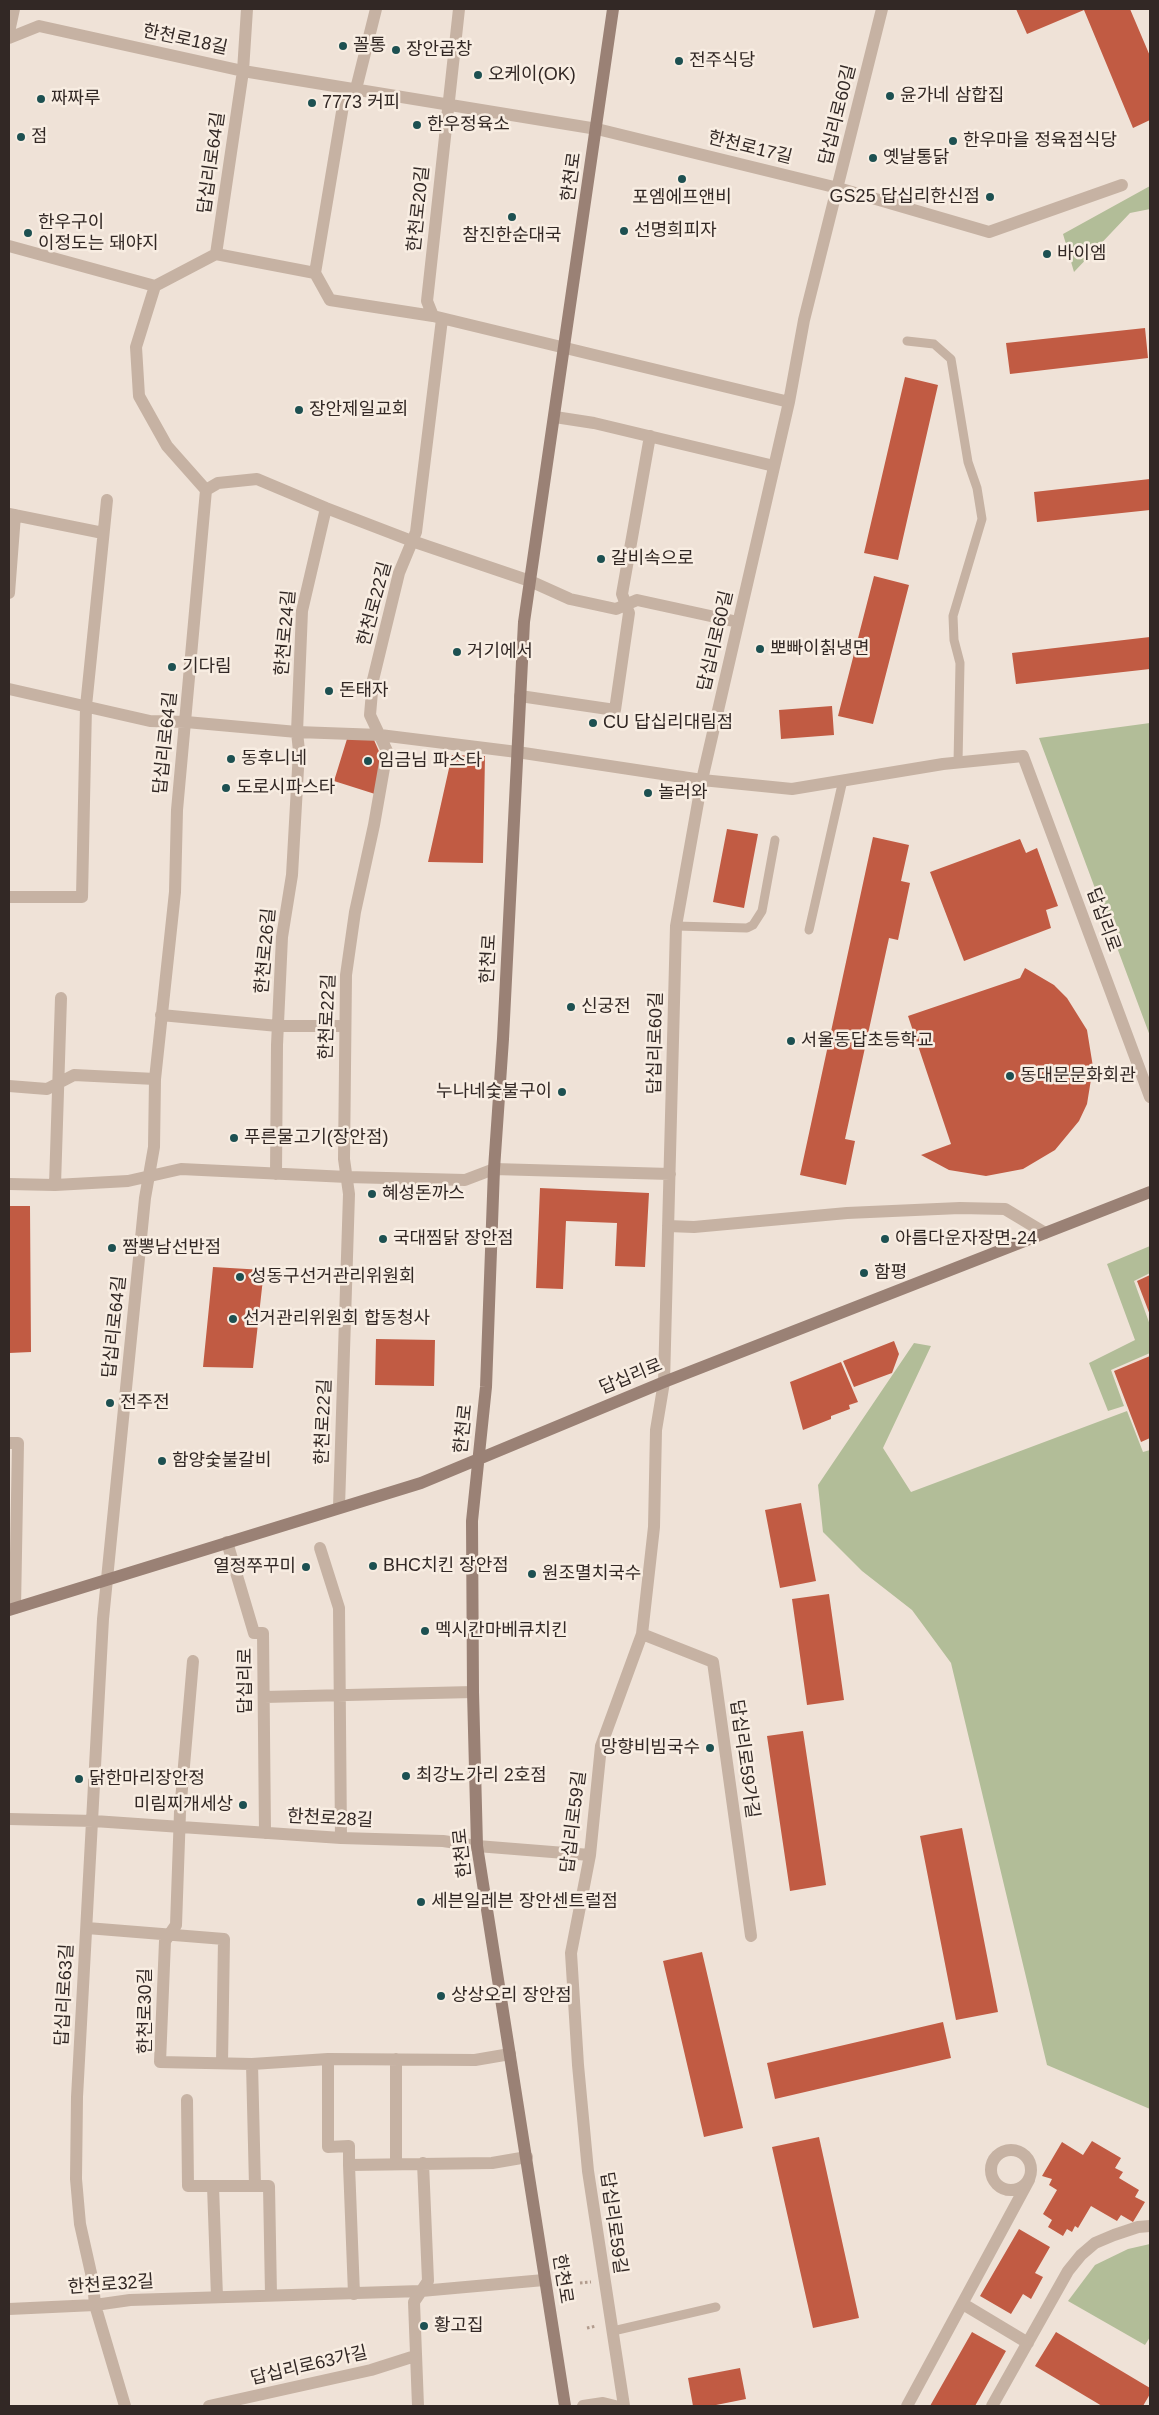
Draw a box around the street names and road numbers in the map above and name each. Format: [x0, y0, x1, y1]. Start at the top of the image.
street label: 한천로18길 [141, 20, 229, 60]
street label: 답십리로60길 [815, 63, 861, 167]
street label: 답십리로64길 [194, 111, 230, 215]
street label: 한천로17길 [706, 127, 794, 169]
street label: 한천로 [558, 151, 586, 203]
street label: 한천로20길 [404, 165, 434, 253]
street label: 한천로22길 [353, 560, 397, 648]
street label: 답십리로60길 [694, 588, 738, 694]
street label: 한천로24길 [271, 589, 301, 677]
street label: 답십리로64길 [150, 691, 182, 795]
street label: 답십리로 [1082, 885, 1124, 955]
street label: 한천로26길 [251, 907, 281, 995]
street label: 한천로 [477, 934, 501, 984]
street label: 한천로22길 [316, 974, 340, 1060]
street label: 답십리로60길 [644, 991, 668, 1095]
street label: 답십리로64길 [99, 1275, 131, 1379]
street label: 답십리로 [596, 1355, 666, 1399]
street label: 한천로22길 [312, 1379, 336, 1465]
street label: 한천로 [451, 1403, 477, 1455]
street label: 답십리로 [235, 1648, 257, 1714]
street label: 답십리로59가길 [725, 1698, 763, 1820]
street label: 답십리로59길 [557, 1770, 591, 1874]
street label: 한천로28길 [286, 1806, 374, 1832]
street label: 한천로 [450, 1827, 476, 1879]
street label: 답십리로63길 [52, 1943, 78, 2047]
street label: 한천로30길 [135, 1968, 157, 2054]
street label: 답십리로59길 [595, 2171, 631, 2275]
street label: 한천로 [547, 2253, 577, 2305]
street label: 한천로32길 [67, 2271, 155, 2299]
street label: 답십리로63가길 [248, 2342, 370, 2390]

